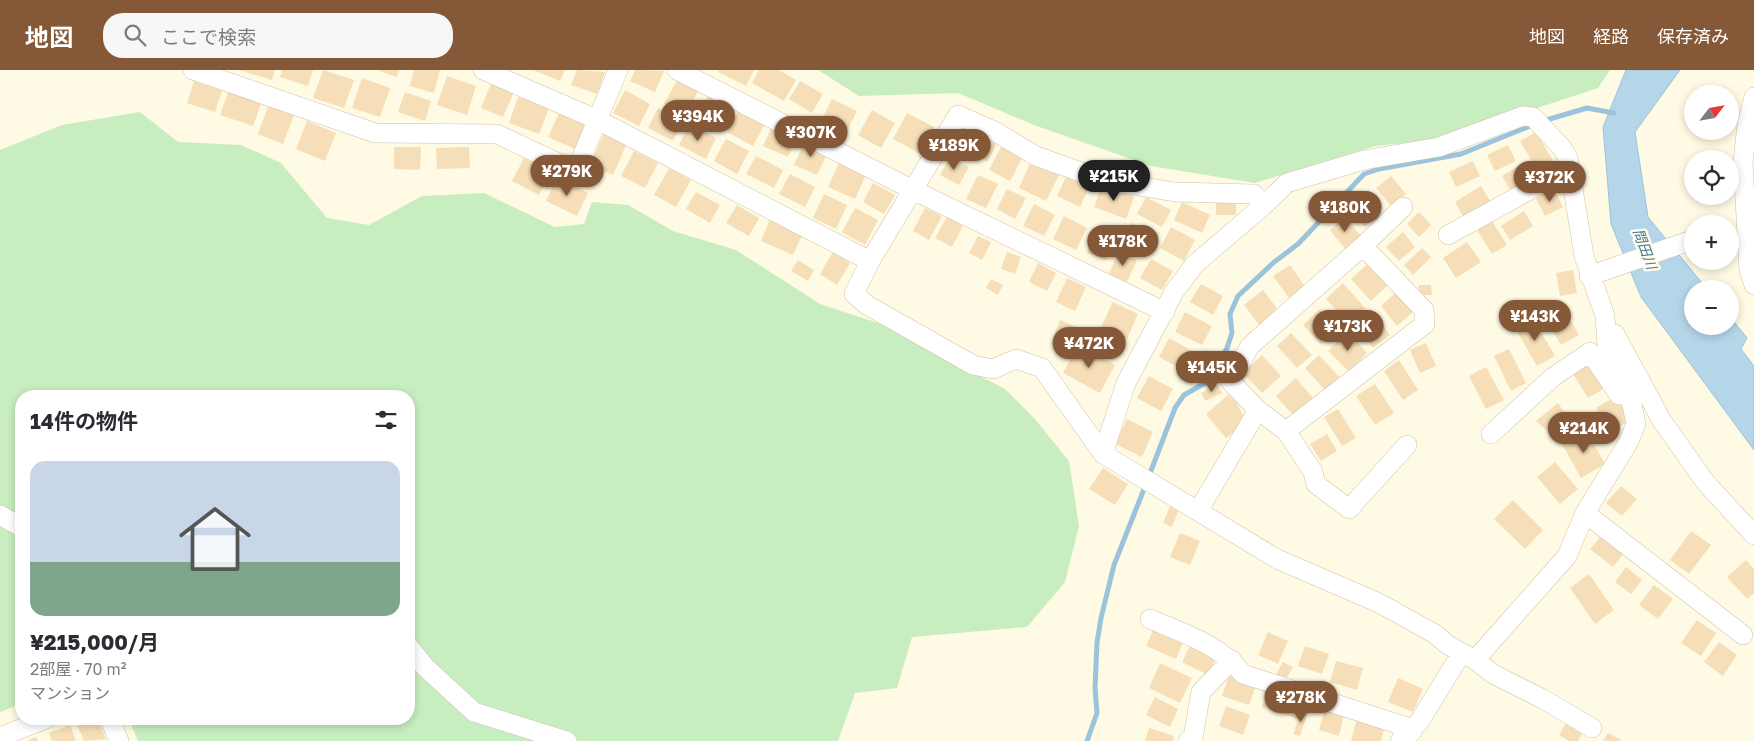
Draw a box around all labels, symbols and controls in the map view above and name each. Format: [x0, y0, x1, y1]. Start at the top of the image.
search box [103, 13, 453, 58]
icon: search [121, 21, 149, 49]
text: 地図 [25, 22, 73, 51]
text: ここで検索 [161, 25, 256, 48]
text: 地図 [1529, 25, 1565, 47]
text: 経路 [1593, 25, 1629, 47]
text: 保存済み [1657, 25, 1729, 47]
north arrow [1684, 85, 1739, 140]
map controls [1684, 85, 1739, 335]
pin: ¥394K [663, 100, 733, 142]
text: ¥394K [672, 106, 724, 126]
pin: ¥307K [776, 116, 846, 158]
text: ¥307K [785, 122, 837, 142]
pin: ¥189K [919, 128, 989, 171]
text: ¥189K [929, 135, 979, 155]
button: locate [1684, 150, 1739, 205]
pin: ¥279K [532, 154, 602, 197]
pin: ¥215K [1079, 160, 1149, 202]
pin: ¥372K [1515, 160, 1585, 203]
text: ¥279K [542, 161, 592, 181]
text: ¥215K [1089, 166, 1139, 186]
text: ¥372K [1525, 167, 1575, 187]
pin: ¥180K [1310, 190, 1380, 233]
text: ¥180K [1319, 197, 1371, 217]
button: + [1684, 215, 1739, 270]
pin: ¥178K [1088, 224, 1158, 267]
water label: 問田川 [1630, 226, 1661, 273]
text: ¥178K [1098, 231, 1148, 251]
button: − [1684, 280, 1739, 335]
pin: ¥143K [1500, 300, 1570, 342]
text: ¥143K [1510, 306, 1560, 326]
pin: ¥173K [1313, 310, 1383, 352]
text: ¥173K [1324, 316, 1372, 336]
pin: ¥472K [1054, 326, 1124, 369]
text: ¥472K [1064, 333, 1114, 353]
pin: ¥145K [1177, 350, 1247, 393]
text: ¥145K [1187, 357, 1237, 377]
icon: filters [372, 406, 400, 434]
text: 14件の物件 [30, 408, 138, 434]
pin: ¥214K [1549, 412, 1619, 454]
text: ¥214K [1559, 418, 1609, 438]
icon: home [170, 494, 260, 584]
text: ¥215,000/月 [30, 629, 159, 655]
text: 2部屋 · 70 m² [30, 659, 126, 679]
pin: ¥278K [1266, 680, 1336, 723]
text: マンション [30, 683, 110, 703]
text: ¥278K [1276, 687, 1326, 707]

